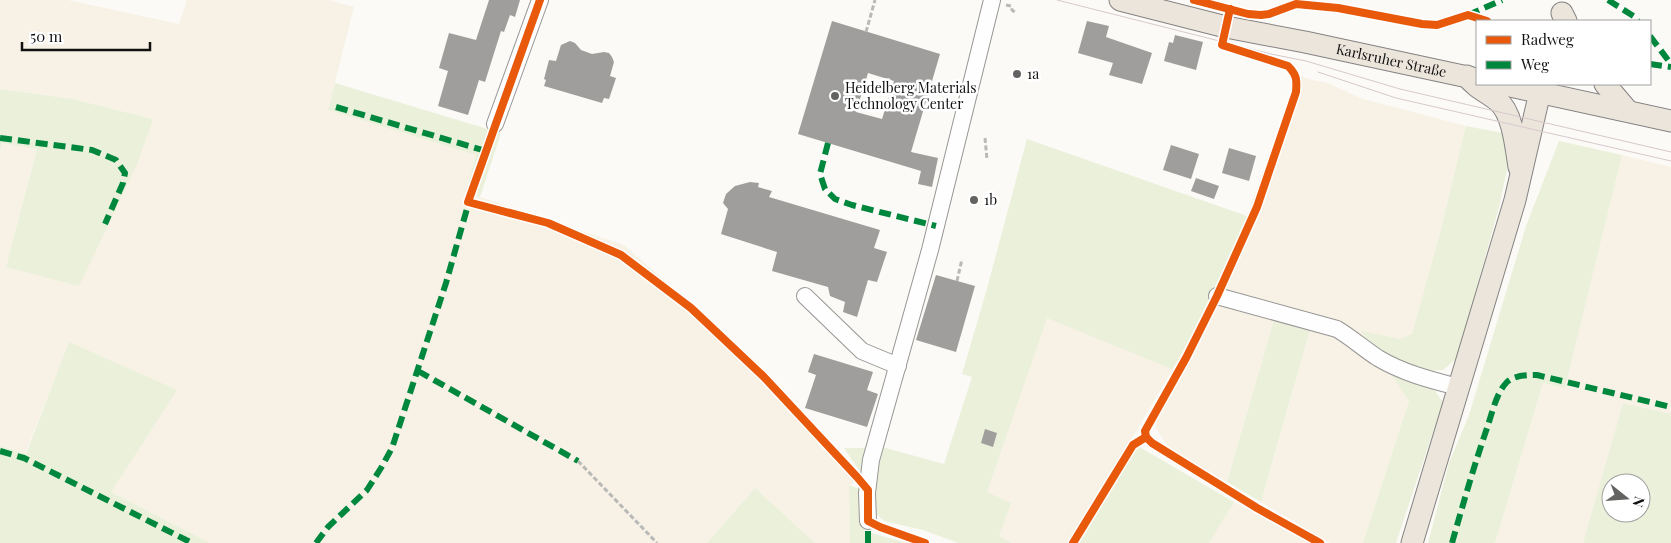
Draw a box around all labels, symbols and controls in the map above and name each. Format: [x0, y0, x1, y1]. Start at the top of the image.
scale bar [22, 20, 150, 52]
legend [1476, 20, 1651, 85]
text: 50 m [30, 26, 63, 46]
text: Radweg [1521, 29, 1574, 49]
street label: Karlsruher Straße [1334, 39, 1448, 81]
text: Weg [1520, 54, 1549, 74]
place label: 1a [1027, 64, 1039, 83]
marker: 1a [1011, 68, 1023, 80]
place label: Heidelberg Materials Technology Center [845, 78, 977, 113]
marker: Heidelberg Materials Technology Center [829, 90, 841, 102]
place label: 1b [984, 190, 997, 209]
marker: 1b [968, 194, 980, 206]
north arrow [1601, 473, 1651, 523]
text: N [1628, 494, 1649, 510]

